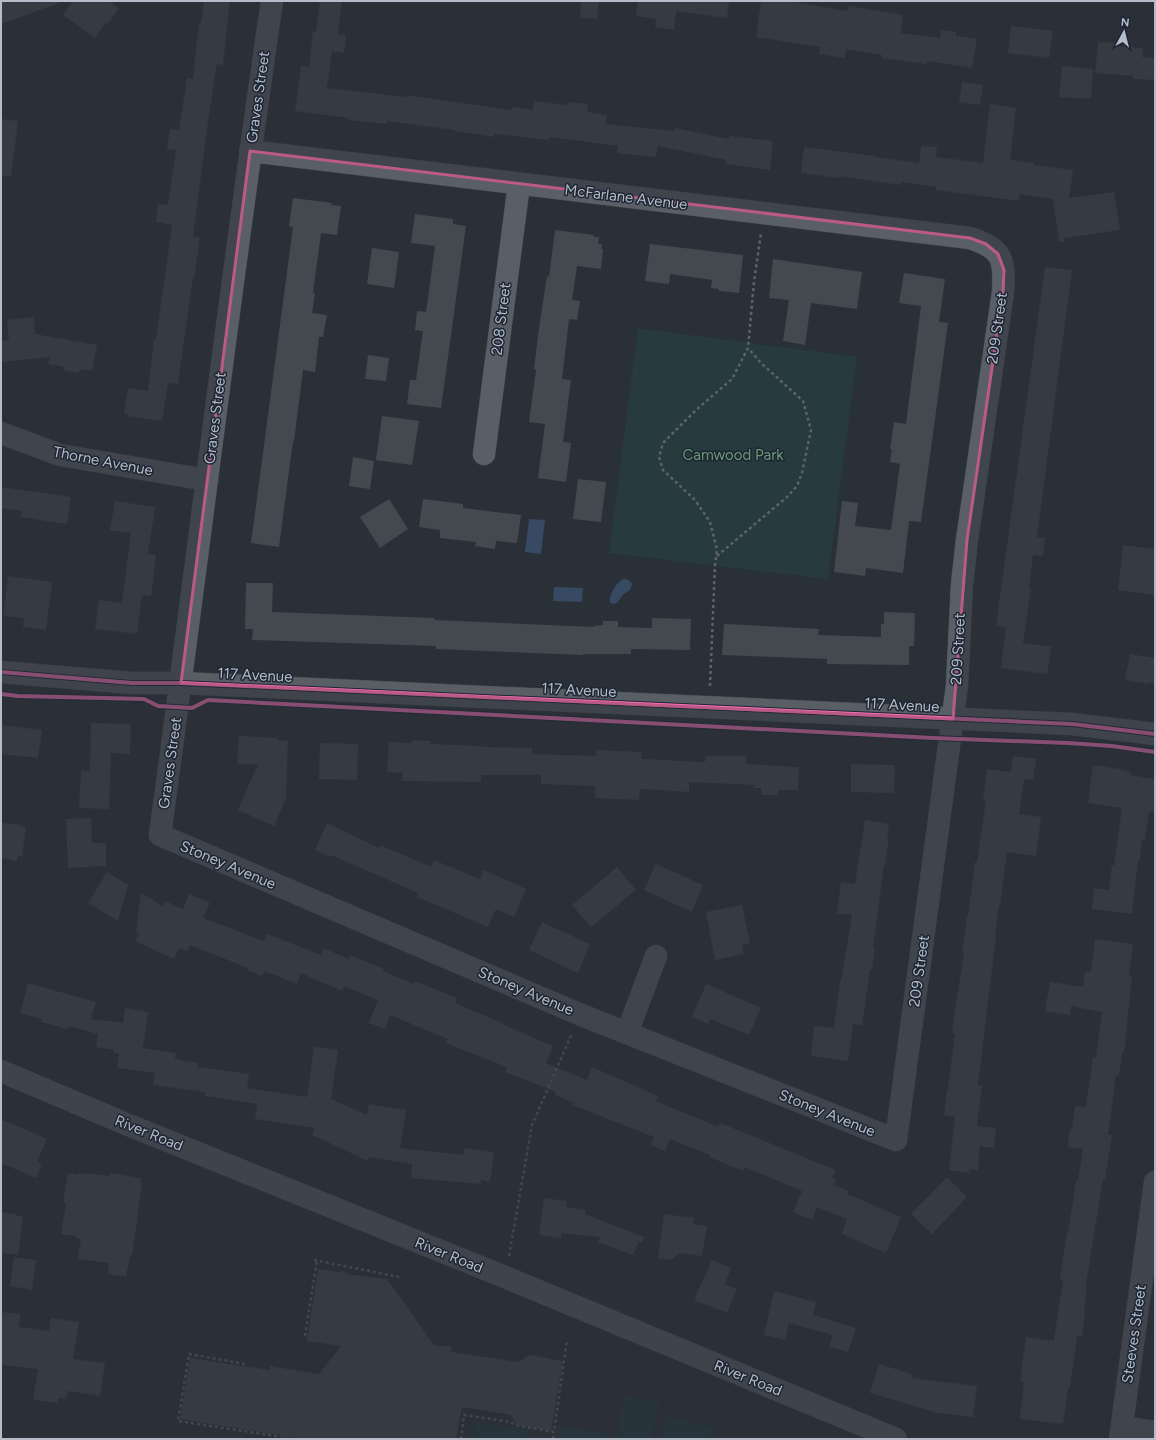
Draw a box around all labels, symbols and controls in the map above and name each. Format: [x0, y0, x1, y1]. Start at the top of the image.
north arrow [1104, 12, 1144, 52]
text: N [1120, 16, 1130, 30]
street label: Graves Street [243, 50, 273, 144]
street label: McFarlane Avenue [564, 181, 688, 213]
street label: 208 Street [488, 281, 514, 356]
street label: 209 Street [983, 291, 1011, 365]
street label: Graves Street [200, 371, 230, 465]
street label: Thorne Avenue [52, 442, 154, 480]
park label: Camwood Park [682, 446, 784, 464]
street label: 209 Street [947, 612, 969, 686]
street label: 117 Avenue [217, 664, 293, 686]
street label: 117 Avenue [541, 679, 617, 701]
street label: 117 Avenue [864, 694, 940, 716]
street label: Graves Street [155, 716, 185, 810]
street label: Stoney Avenue [177, 837, 279, 893]
street label: 209 Street [905, 934, 933, 1008]
street label: Stoney Avenue [475, 963, 577, 1019]
street label: Stoney Avenue [776, 1086, 878, 1140]
street label: River Road [112, 1111, 186, 1155]
street label: River Road [412, 1233, 486, 1277]
street label: Steeves Street [1118, 1283, 1150, 1385]
street label: River Road [711, 1356, 785, 1400]

